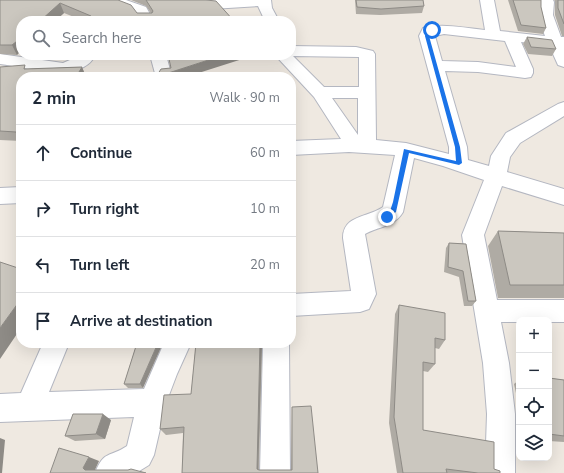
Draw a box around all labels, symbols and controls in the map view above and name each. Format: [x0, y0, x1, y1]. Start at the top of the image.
search box [16, 16, 296, 60]
route start [423, 21, 441, 39]
icon: search [30, 27, 52, 49]
text: Search here [62, 28, 142, 48]
text: 2 min [32, 87, 76, 110]
text: Walk · 90 m [209, 89, 280, 107]
icon: ahead [32, 142, 54, 164]
text: Continue [70, 143, 132, 163]
text: 60 m [250, 144, 280, 162]
icon: right [32, 198, 54, 220]
text: Turn right [70, 199, 139, 219]
text: 10 m [250, 200, 280, 218]
route end [378, 208, 396, 226]
icon: left [32, 254, 54, 276]
text: Turn left [70, 255, 129, 275]
text: 20 m [250, 256, 280, 274]
icon: arrive [32, 310, 54, 332]
text: Arrive at destination [70, 311, 213, 331]
map controls [516, 317, 552, 461]
button: + [516, 317, 552, 353]
button: − [516, 353, 552, 389]
button: locate [516, 389, 552, 425]
button: layers [516, 425, 552, 461]

